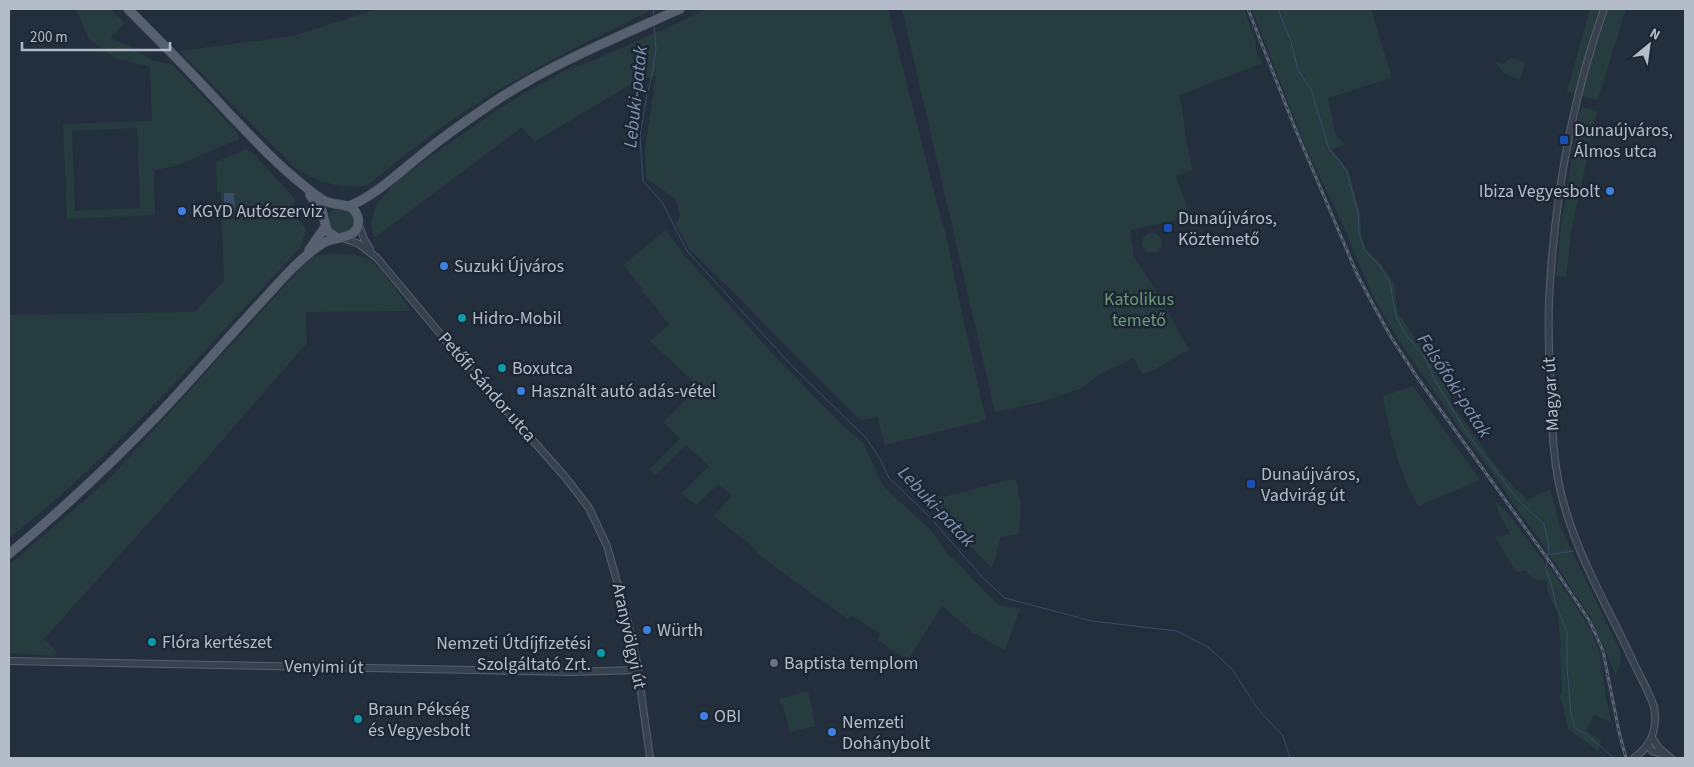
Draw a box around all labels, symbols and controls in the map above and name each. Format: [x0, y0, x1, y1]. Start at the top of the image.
scale bar [22, 20, 170, 52]
north arrow [1624, 20, 1674, 70]
text: N [1646, 24, 1664, 46]
text: 200 m [30, 27, 68, 48]
water label: Lebuki-patak [617, 44, 655, 149]
place label: Dunaújváros, Álmos utca [1574, 118, 1673, 164]
marker: Dunaújváros, Álmos utca [1558, 134, 1570, 146]
place label: Ibiza Vegyesbolt [1479, 179, 1600, 204]
marker: Ibiza Vegyesbolt [1604, 185, 1616, 197]
place label: KGYD Autószerviz [192, 199, 323, 224]
marker: KGYD Autószerviz [176, 205, 188, 217]
place label: Dunaújváros, Köztemető [1178, 206, 1277, 252]
marker: Dunaújváros, Köztemető [1162, 222, 1174, 234]
place label: Suzuki Újváros [454, 254, 564, 279]
marker: Suzuki Újváros [438, 260, 450, 272]
park label: Katolikus temető [1104, 287, 1174, 333]
place label: Hidro-Mobil [472, 306, 562, 331]
marker: Hidro-Mobil [456, 312, 468, 324]
street label: Petőfi Sándor utca [432, 327, 542, 447]
water label: Felsőfoki-patak [1410, 328, 1498, 444]
place label: Boxutca [512, 356, 573, 381]
street label: Magyar út [1537, 356, 1565, 432]
marker: Boxutca [496, 362, 508, 374]
place label: Használt autó adás-vétel [531, 379, 716, 404]
marker: Használt autó adás-vétel [515, 385, 527, 397]
water label: Lebuki-patak [891, 460, 981, 554]
place label: Dunaújváros, Vadvirág út [1261, 462, 1360, 508]
marker: Dunaújváros, Vadvirág út [1245, 478, 1257, 490]
street label: Aranyvölgyi út [606, 581, 652, 691]
place label: Würth [657, 618, 703, 643]
marker: Würth [641, 624, 653, 636]
place label: Flóra kertészet [162, 630, 272, 655]
place label: Nemzeti Útdíjfizetési Szolgáltató Zrt. [436, 631, 591, 677]
marker: Flóra kertészet [146, 636, 158, 648]
marker: Nemzeti Útdíjfizetési Szolgáltató Zrt. [595, 647, 607, 659]
place label: Baptista templom [784, 651, 918, 676]
street label: Venyimi út [284, 654, 364, 680]
marker: Baptista templom [768, 657, 780, 669]
place label: Braun Pékség és Vegyesbolt [368, 697, 470, 743]
place label: OBI [714, 704, 741, 729]
marker: OBI [698, 710, 710, 722]
place label: Nemzeti Dohánybolt [842, 710, 930, 756]
marker: Braun Pékség és Vegyesbolt [352, 713, 364, 725]
marker: Nemzeti Dohánybolt [826, 726, 838, 738]

